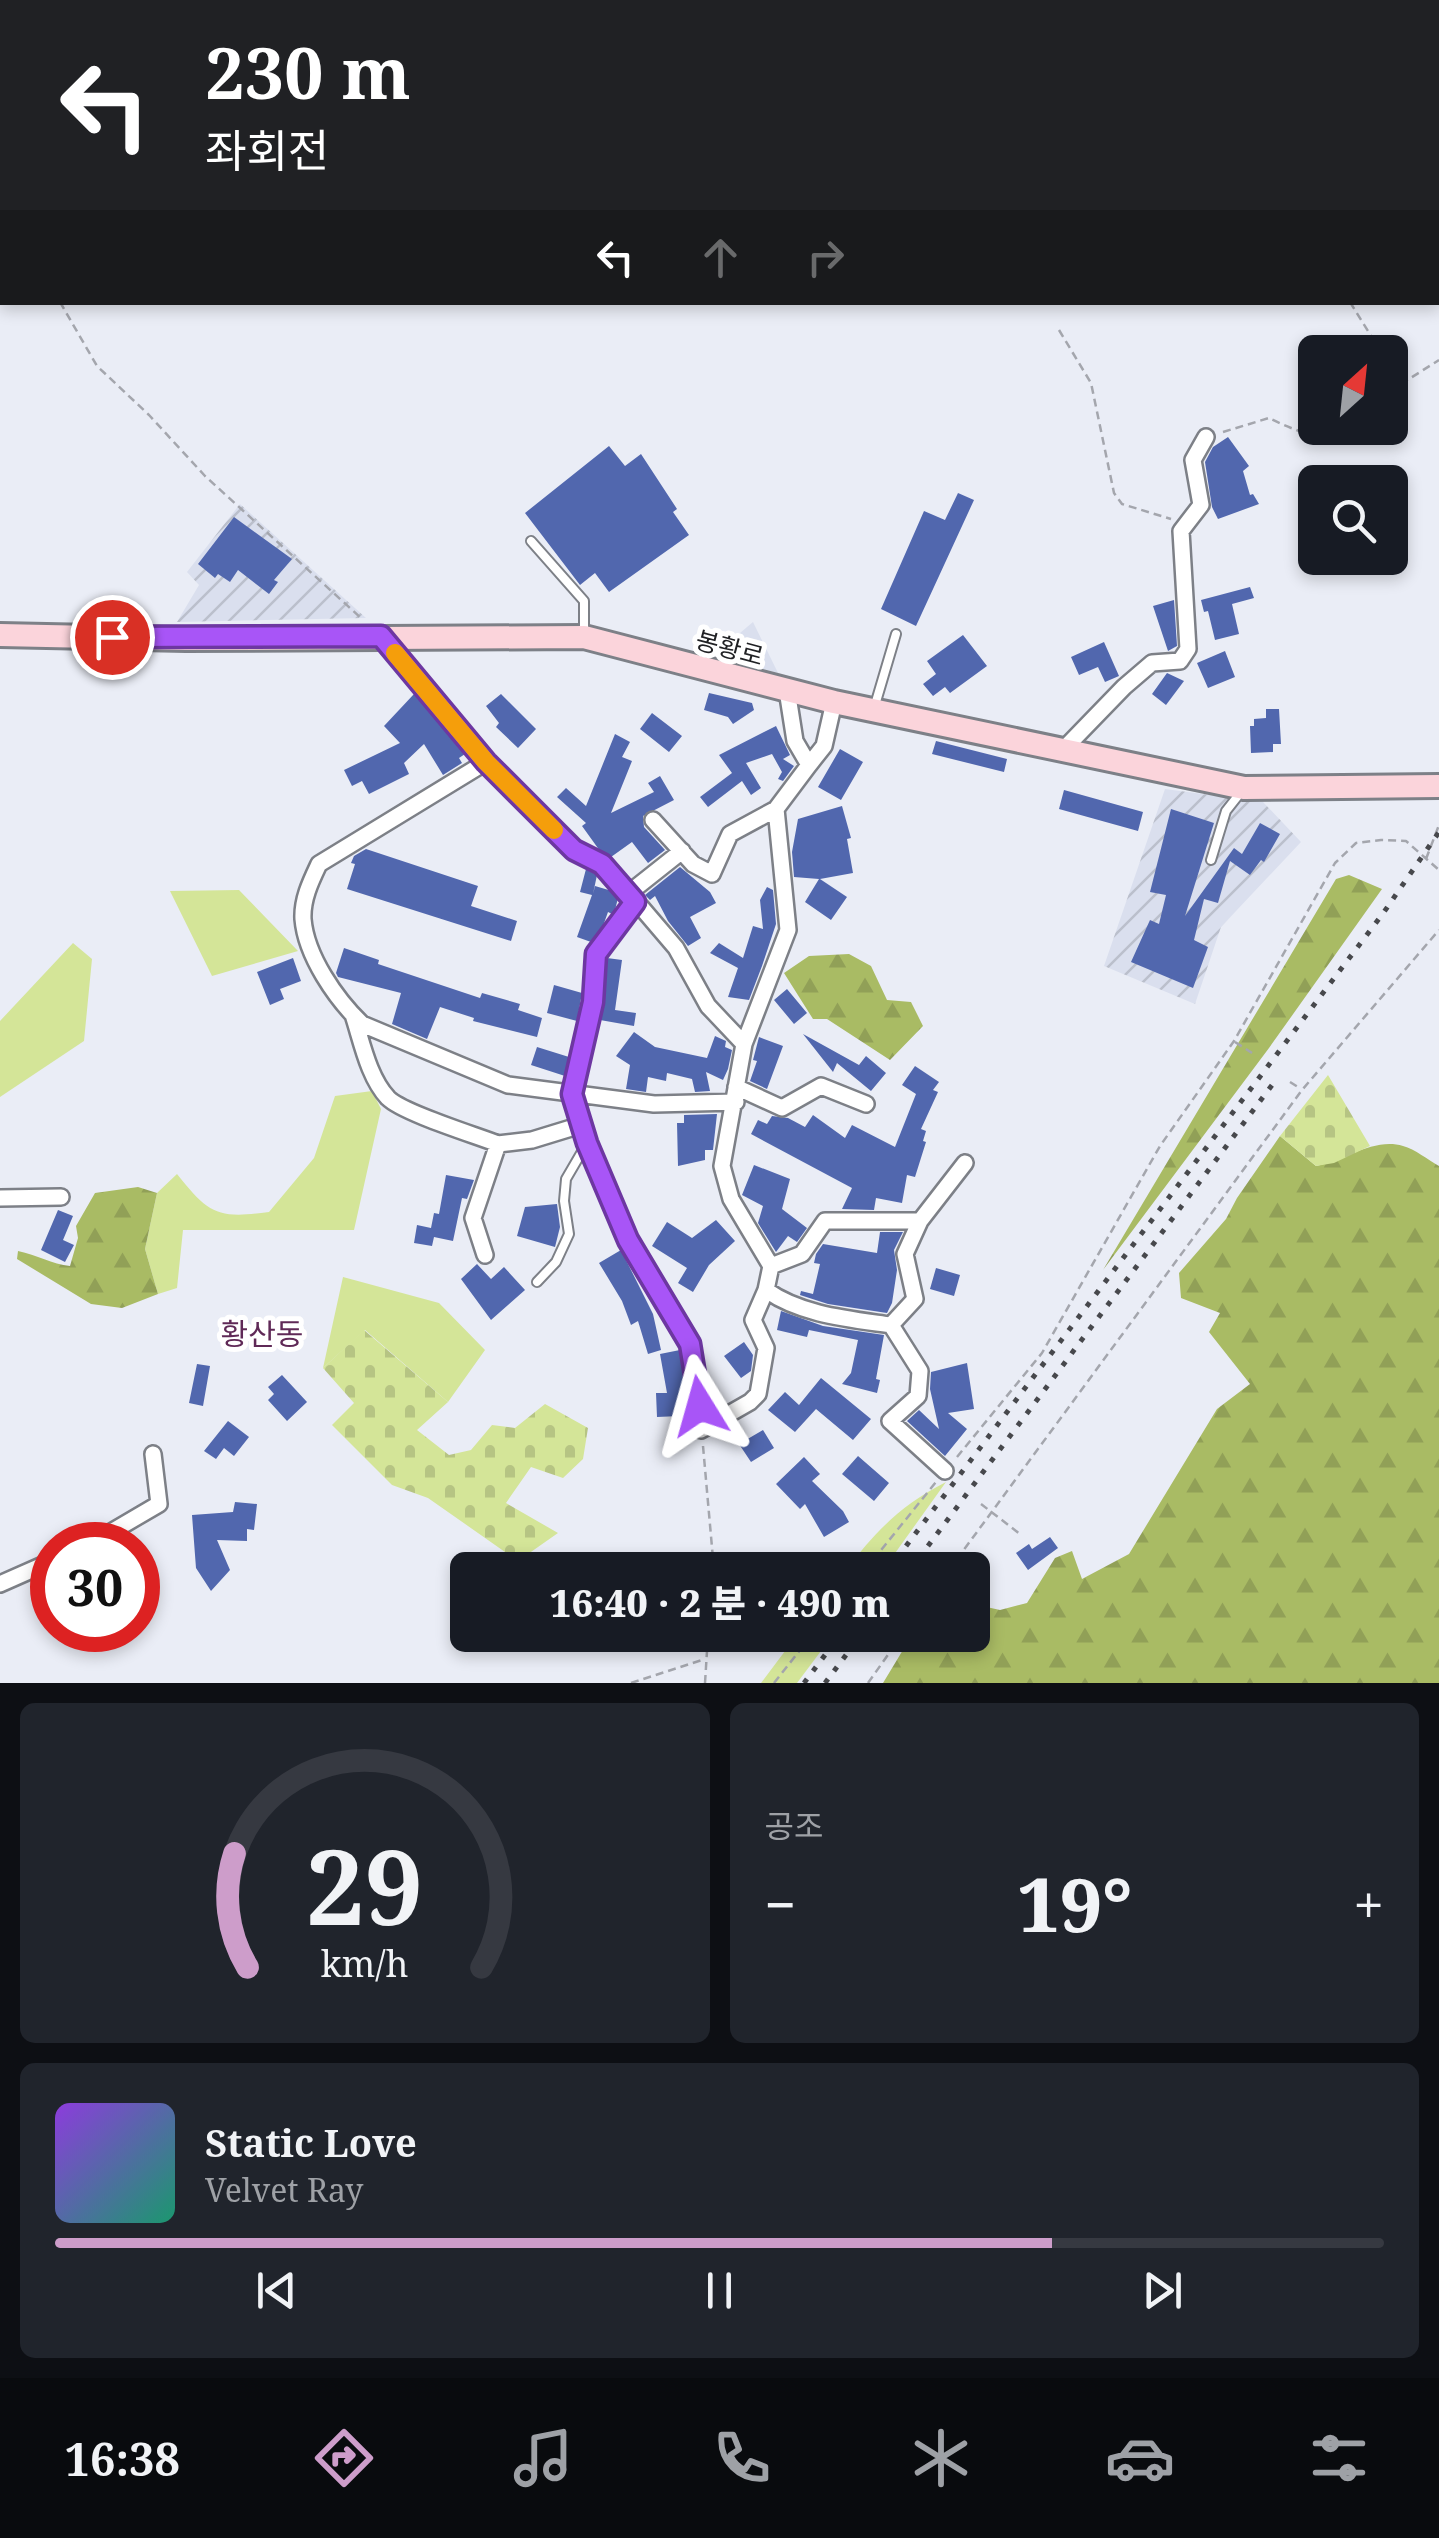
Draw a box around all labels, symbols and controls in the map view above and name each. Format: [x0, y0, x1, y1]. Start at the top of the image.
text: 230 m [205, 24, 411, 120]
icon: left [40, 40, 170, 170]
text: 좌회전 [205, 119, 329, 180]
icon: left [588, 230, 643, 285]
icon: ahead [693, 230, 748, 285]
icon: right [798, 230, 853, 285]
north arrow [1298, 335, 1408, 445]
map controls [1298, 335, 1408, 575]
button: search [1298, 465, 1408, 575]
pin [70, 595, 155, 680]
icon: arrive [85, 610, 140, 665]
street label: 봉황로 [692, 622, 768, 672]
district label: 황산동 [221, 1313, 303, 1354]
position arrow [648, 1354, 752, 1458]
speed limit sign: 30 [30, 1522, 160, 1652]
text: 16:40 · 2 분 · 490 m [550, 1576, 890, 1628]
text: 공조 [765, 1804, 823, 1847]
text: 29 [306, 1814, 424, 1955]
text: 19° [1017, 1852, 1132, 1954]
text: − [765, 1866, 796, 1941]
text: + [1353, 1866, 1384, 1941]
text: km/h [321, 1939, 409, 1987]
text: Static Love [205, 2116, 417, 2168]
text: Velvet Ray [205, 2168, 363, 2211]
icon: previous [249, 2263, 304, 2318]
icon: pause [692, 2263, 747, 2318]
icon: next [1135, 2263, 1190, 2318]
icon: directions [309, 2423, 379, 2493]
icon: music [508, 2423, 578, 2493]
icon: phone [707, 2423, 777, 2493]
icon: climate [906, 2423, 976, 2493]
icon: car [1105, 2423, 1175, 2493]
icon: filters [1304, 2423, 1374, 2493]
text: 16:38 [65, 2428, 180, 2489]

